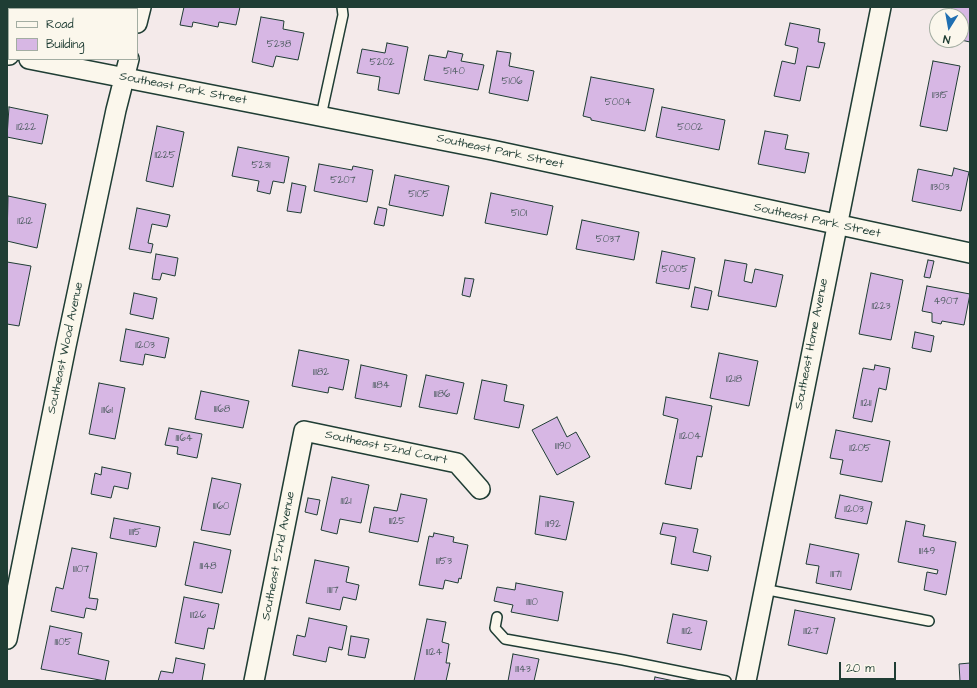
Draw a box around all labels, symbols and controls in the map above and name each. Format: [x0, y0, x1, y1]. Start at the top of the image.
legend [8, 8, 138, 60]
north arrow [929, 8, 969, 48]
text: Road [46, 16, 74, 33]
text: N [942, 31, 952, 47]
text: Building [46, 36, 84, 53]
house number: 5238 [267, 39, 291, 51]
house number: 5202 [370, 57, 394, 69]
house number: 5140 [443, 66, 465, 78]
street label: Southeast Park Street [118, 70, 248, 108]
house number: 5106 [502, 76, 522, 88]
house number: 11315 [932, 90, 948, 102]
house number: 5004 [605, 97, 631, 109]
house number: 11222 [16, 122, 36, 134]
house number: 5002 [677, 122, 703, 134]
street label: Southeast Park Street [435, 132, 565, 172]
house number: 11225 [154, 150, 176, 162]
house number: 5231 [251, 160, 271, 172]
house number: 5207 [330, 175, 356, 187]
house number: 11303 [930, 182, 950, 194]
house number: 5105 [408, 189, 430, 201]
street label: Southeast Park Street [752, 201, 882, 241]
house number: 5101 [511, 208, 527, 220]
house number: 11212 [17, 216, 33, 228]
house number: 5037 [596, 234, 620, 246]
house number: 5005 [662, 264, 688, 276]
street label: Southeast Home Avenue [792, 277, 832, 411]
street label: Southeast Wood Avenue [45, 281, 87, 415]
house number: 4907 [934, 296, 958, 308]
house number: 11223 [871, 301, 891, 313]
house number: 11203 [135, 340, 155, 352]
house number: 11182 [313, 367, 329, 379]
house number: 11218 [726, 374, 742, 386]
house number: 11184 [372, 380, 390, 392]
house number: 11186 [434, 389, 450, 401]
house number: 11211 [861, 398, 871, 410]
house number: 11168 [214, 404, 230, 416]
house number: 11161 [101, 405, 113, 417]
street label: Southeast 52nd Court [323, 428, 449, 468]
house number: 11204 [679, 431, 701, 443]
house number: 11164 [176, 433, 192, 445]
house number: 11190 [555, 441, 571, 453]
house number: 11205 [849, 443, 871, 455]
street label: Southeast 52nd Avenue [259, 490, 299, 622]
house number: 11121 [341, 496, 351, 508]
house number: 11160 [213, 501, 229, 513]
house number: 11203 [844, 504, 864, 516]
house number: 11125 [389, 516, 405, 528]
house number: 11192 [545, 519, 561, 531]
house number: 11115 [129, 527, 141, 539]
house number: 11149 [919, 546, 935, 558]
house number: 11153 [436, 556, 452, 568]
house number: 11148 [199, 561, 217, 573]
house number: 11107 [73, 564, 89, 576]
house number: 11171 [830, 569, 842, 581]
house number: 11117 [327, 585, 339, 597]
house number: 11110 [526, 597, 538, 609]
house number: 11126 [190, 610, 206, 622]
house number: 11112 [682, 626, 692, 638]
house number: 11127 [803, 626, 819, 638]
house number: 11105 [54, 637, 72, 649]
house number: 11124 [426, 647, 442, 659]
scale bar [841, 654, 898, 680]
text: 20 m [846, 660, 875, 677]
house number: 11143 [515, 664, 531, 676]

